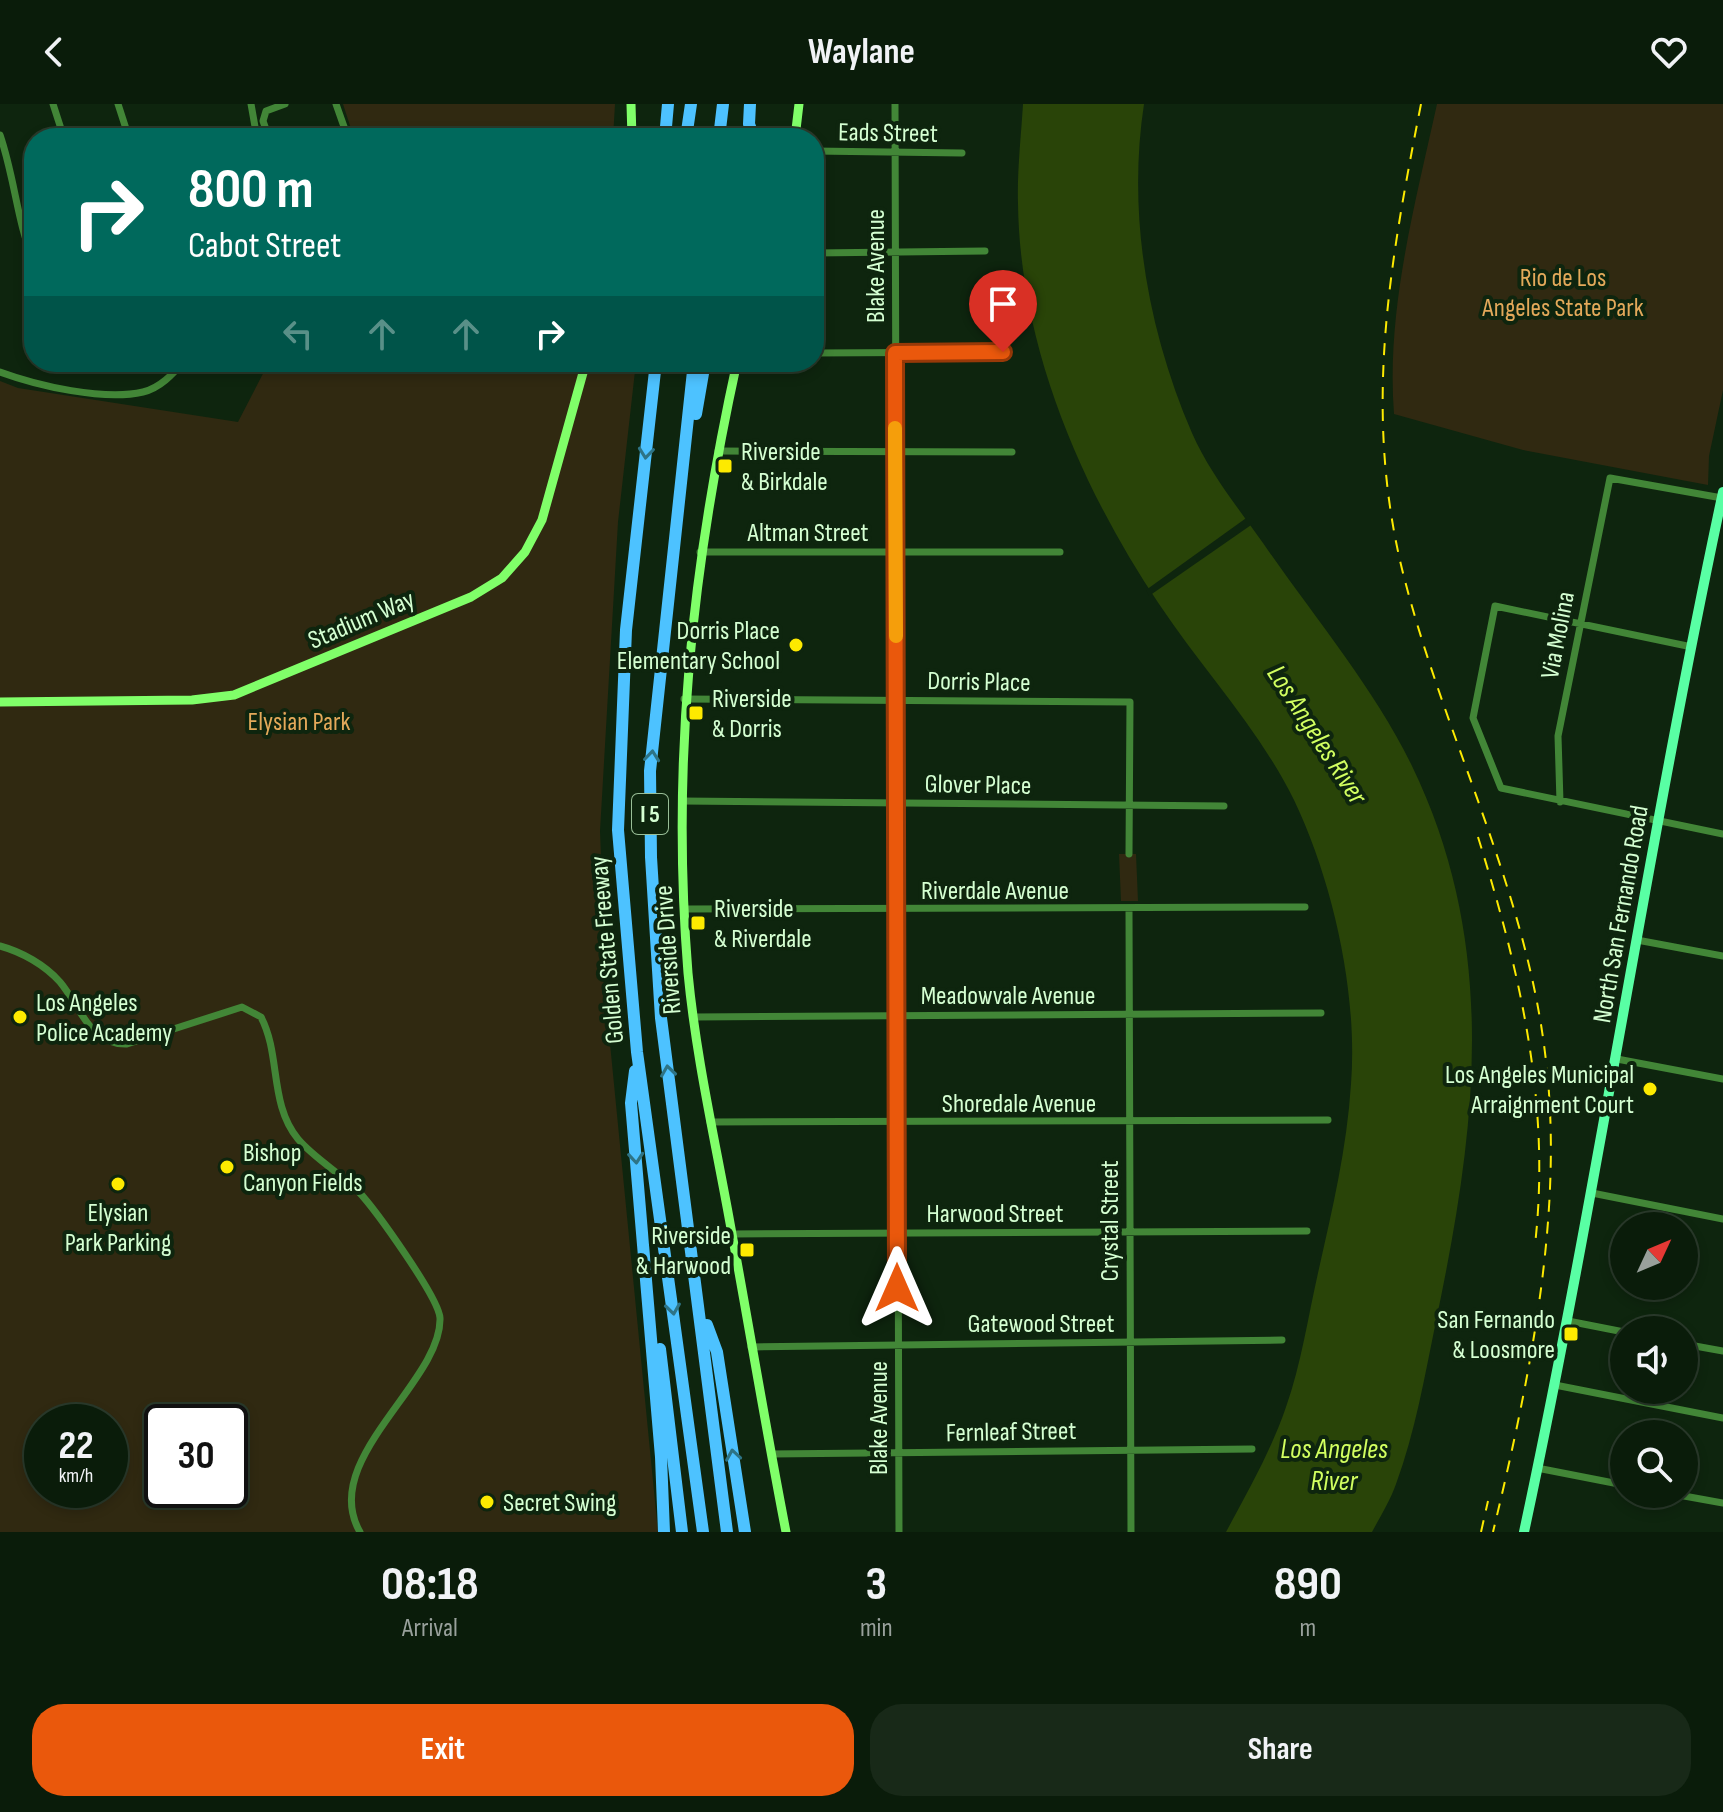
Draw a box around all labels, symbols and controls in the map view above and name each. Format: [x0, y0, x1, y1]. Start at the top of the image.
icon: back [32, 30, 76, 74]
icon: heart [1647, 30, 1691, 74]
text: Waylane [808, 31, 915, 74]
street label: Eads Street [838, 117, 938, 150]
text: 800 m [188, 157, 314, 224]
icon: right [56, 160, 160, 264]
street label: Blake Avenue [861, 209, 892, 323]
text: Cabot Street [188, 225, 341, 268]
park label: Rio de Los Angeles State Park [1481, 263, 1644, 324]
pin [969, 270, 1037, 352]
icon: arrive [981, 282, 1025, 326]
icon: left [276, 312, 320, 356]
icon: ahead [360, 312, 404, 356]
icon: ahead [444, 312, 488, 356]
icon: right [528, 312, 572, 356]
place label: Riverside & Birkdale [741, 437, 828, 498]
one-way arrow [638, 447, 655, 460]
marker: Riverside & Birkdale [716, 457, 734, 475]
street label: Altman Street [746, 518, 869, 549]
street label: Stadium Way [304, 584, 419, 657]
street label: Via Molina [1535, 589, 1582, 682]
place label: Dorris Place Elementary School [617, 616, 780, 677]
marker: Dorris Place Elementary School [787, 636, 805, 654]
water label: Los Angeles River [1260, 659, 1374, 811]
street label: Dorris Place [927, 666, 1031, 699]
place label: Riverside & Dorris [712, 684, 792, 745]
marker: Riverside & Dorris [687, 704, 705, 722]
park label: Elysian Park [247, 707, 351, 738]
one-way arrow [643, 749, 660, 762]
street label: Glover Place [924, 769, 1032, 802]
road number: I 5 [632, 794, 668, 834]
street label: North San Fernando Road [1587, 803, 1656, 1025]
street label: Golden State Freeway [584, 855, 631, 1045]
street label: Riverdale Avenue [921, 876, 1069, 907]
street label: Riverside Drive [649, 884, 688, 1015]
place label: Riverside & Riverdale [714, 894, 812, 955]
marker: Riverside & Riverdale [689, 914, 707, 932]
street label: Meadowvale Avenue [921, 981, 1095, 1012]
place label: Los Angeles Police Academy [36, 988, 172, 1049]
marker: Los Angeles Police Academy [11, 1008, 29, 1026]
place label: Los Angeles Municipal Arraignment Court [1445, 1060, 1634, 1121]
one-way arrow [660, 1064, 677, 1078]
marker: Los Angeles Municipal Arraignment Court [1641, 1080, 1659, 1098]
street label: Shoredale Avenue [942, 1089, 1096, 1120]
place label: Bishop Canyon Fields [243, 1138, 363, 1199]
one-way arrow [627, 1152, 644, 1165]
marker: Bishop Canyon Fields [218, 1158, 236, 1176]
street label: Crystal Street [1095, 1160, 1126, 1282]
marker: Elysian Park Parking [109, 1175, 127, 1193]
place label: Elysian Park Parking [65, 1198, 171, 1259]
street label: Harwood Street [927, 1199, 1064, 1230]
north arrow [1610, 1212, 1698, 1300]
map controls [1610, 1212, 1698, 1508]
place label: Riverside & Harwood [636, 1221, 731, 1282]
marker: Riverside & Harwood [738, 1241, 756, 1259]
position arrow [855, 1246, 939, 1330]
one-way arrow [664, 1302, 681, 1315]
place label: San Fernando & Loosmore [1437, 1305, 1555, 1366]
street label: Gatewood Street [968, 1309, 1114, 1340]
button: sound [1610, 1316, 1698, 1404]
marker: San Fernando & Loosmore [1562, 1325, 1580, 1343]
street label: Blake Avenue [864, 1361, 895, 1475]
speed limit sign: 30 [144, 1404, 248, 1508]
street label: Fernleaf Street [946, 1416, 1077, 1449]
button: search [1610, 1420, 1698, 1508]
text: 22 [58, 1422, 94, 1470]
water label: Los Angeles River [1280, 1433, 1388, 1498]
one-way arrow [725, 1448, 742, 1462]
text: km/h [59, 1464, 93, 1488]
place label: Secret Swing [503, 1488, 616, 1519]
marker: Secret Swing [478, 1493, 496, 1511]
text: 08:18 [381, 1556, 479, 1613]
text: 3 [865, 1556, 887, 1613]
text: 890 [1274, 1556, 1342, 1613]
text: Arrival [402, 1613, 458, 1644]
text: min [860, 1613, 893, 1644]
text: m [1299, 1613, 1316, 1644]
button: Exit [32, 1704, 854, 1796]
button: Share [870, 1704, 1691, 1796]

